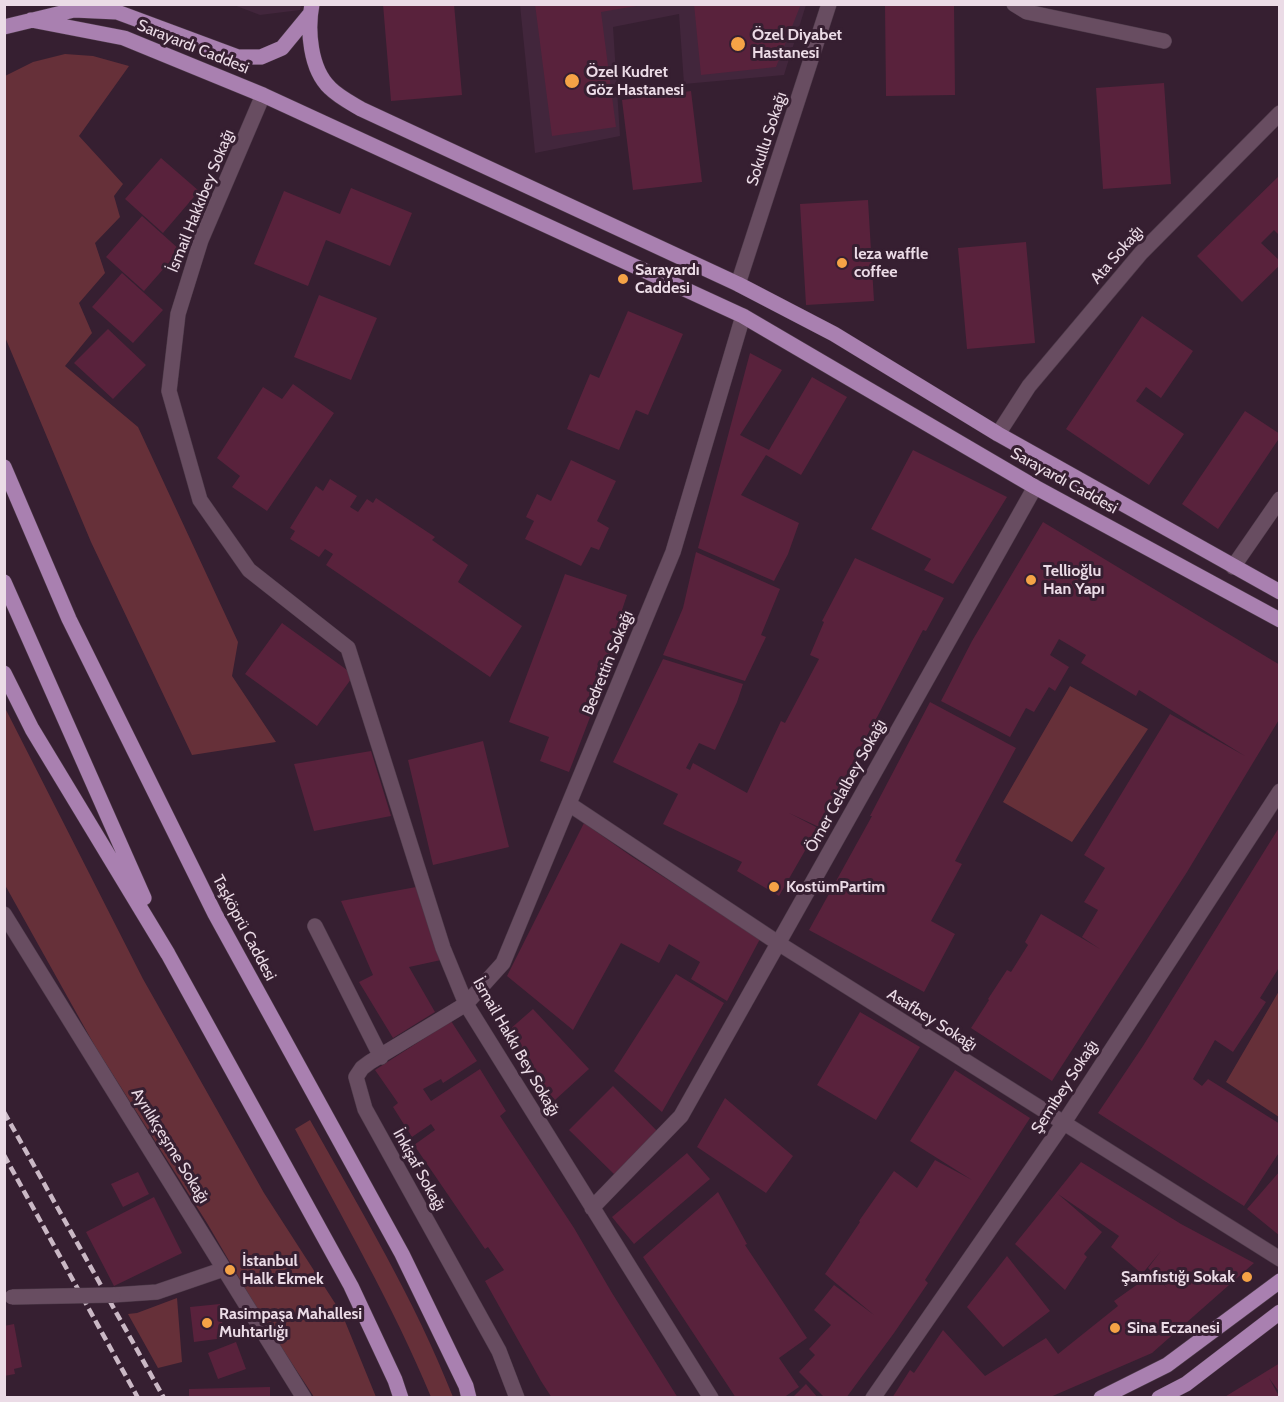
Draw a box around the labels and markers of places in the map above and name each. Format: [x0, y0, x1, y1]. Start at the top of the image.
place label: Özel Diyabet Hastanesi [752, 25, 842, 63]
marker: Özel Diyabet Hastanesi [729, 35, 747, 53]
place label: Özel Kudret Göz Hastanesi [586, 62, 684, 100]
marker: Özel Kudret Göz Hastanesi [563, 72, 581, 90]
place label: leza waffle coffee [854, 244, 928, 282]
marker: leza waffle coffee [835, 256, 849, 270]
place label: Sarayardı Caddesi [635, 260, 700, 298]
marker: Sarayardı Caddesi [616, 272, 630, 286]
place label: Tellioğlu Han Yapı [1043, 561, 1105, 599]
marker: Tellioğlu Han Yapı [1024, 573, 1038, 587]
place label: KostümPartim [786, 877, 885, 897]
marker: KostümPartim [767, 880, 781, 894]
place label: İstanbul Halk Ekmek [242, 1251, 324, 1289]
marker: İstanbul Halk Ekmek [223, 1263, 237, 1277]
place label: Şamfıstığı Sokak [1121, 1267, 1235, 1287]
marker: Şamfıstığı Sokak [1240, 1270, 1254, 1284]
place label: Rasimpaşa Mahallesi Muhtarlığı [219, 1304, 362, 1342]
marker: Rasimpaşa Mahallesi Muhtarlığı [200, 1316, 214, 1330]
place label: Sina Eczanesi [1127, 1318, 1220, 1338]
marker: Sina Eczanesi [1108, 1321, 1122, 1335]

